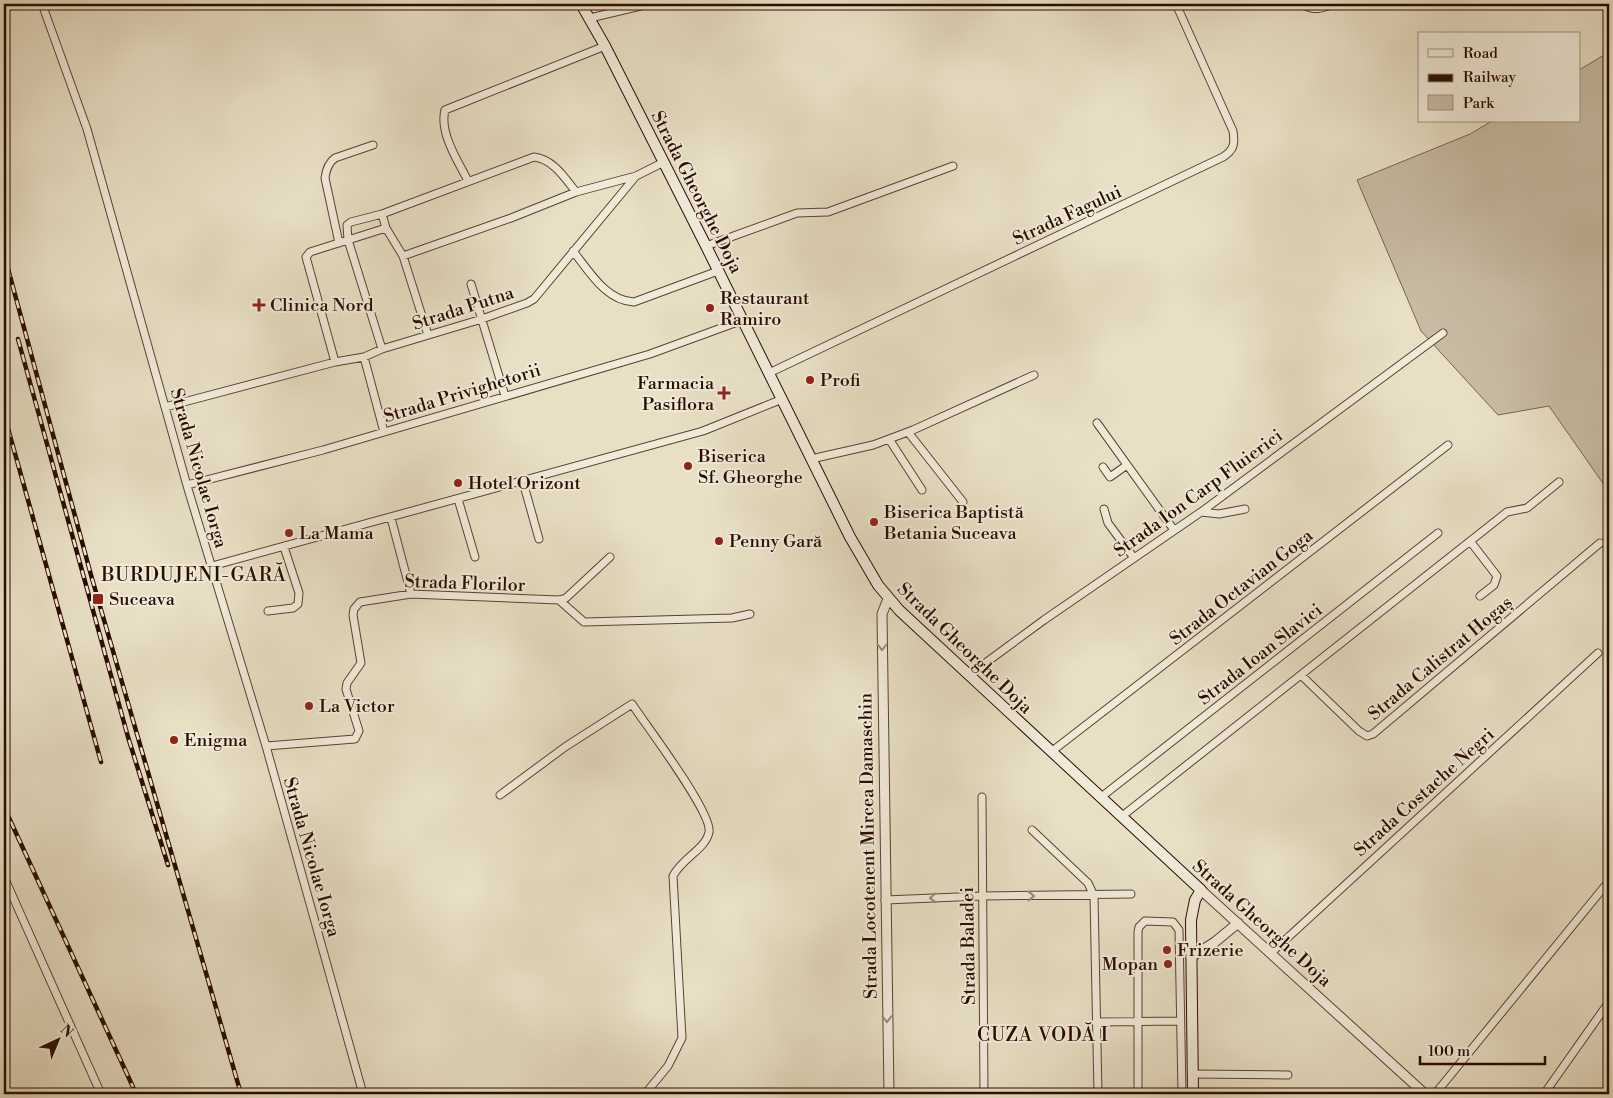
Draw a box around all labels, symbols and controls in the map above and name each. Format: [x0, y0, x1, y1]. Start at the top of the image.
legend [1418, 32, 1580, 122]
text: Road [1463, 44, 1498, 63]
text: Railway [1463, 68, 1517, 87]
text: Park [1463, 94, 1495, 113]
street label: Strada Gheorghe Doja [646, 107, 748, 278]
street label: Strada Fagului [1009, 180, 1125, 251]
street label: Strada Putna [409, 281, 518, 336]
place label: Restaurant Ramiro [720, 287, 810, 331]
place label: Clinica Nord [270, 294, 374, 317]
marker: Clinica Nord [252, 298, 266, 312]
marker: Restaurant Ramiro [704, 302, 716, 314]
street label: Strada Privighetorii [381, 359, 544, 428]
place label: Profi [820, 369, 861, 392]
place label: Farmacia Pasiflora [637, 372, 715, 416]
marker: Profi [804, 374, 816, 386]
street label: Strada Nicolae Iorga [165, 385, 233, 552]
marker: Farmacia Pasiflora [718, 387, 730, 399]
street label: Strada Ion Carp Fluierici [1109, 424, 1287, 562]
place label: Biserica Sf. Gheorghe [697, 445, 803, 489]
marker: Biserica Sf. Gheorghe [682, 460, 694, 472]
place label: Hotel Orizont [468, 472, 581, 495]
marker: Hotel Orizont [452, 477, 464, 489]
place label: Biserica Baptistă Betania Suceava [883, 501, 1025, 545]
marker: Biserica Baptistă Betania Suceava [868, 516, 880, 528]
place label: La Mama [299, 522, 375, 545]
street label: Strada Octavian Goga [1165, 524, 1318, 651]
marker: La Mama [283, 527, 295, 539]
place label: Penny Gară [729, 530, 823, 553]
marker: Penny Gară [713, 535, 725, 547]
district label: BURDUJENI-GARĂ [100, 562, 287, 587]
street label: Strada Florilor [404, 570, 526, 597]
street label: Strada Gheorghe Doja [892, 578, 1038, 720]
place label: Suceava [109, 588, 176, 611]
street label: Strada Calistrat Hogaș [1363, 591, 1517, 726]
marker: Suceava [91, 592, 105, 606]
street label: Strada Ioan Slavici [1193, 599, 1327, 710]
one-way arrow [877, 644, 887, 651]
street label: Strada Locotenent Mircea Damaschin [854, 692, 883, 999]
place label: La Victor [319, 695, 395, 718]
marker: La Victor [303, 700, 315, 712]
street label: Strada Costache Negri [1349, 723, 1499, 862]
place label: Enigma [184, 729, 248, 752]
marker: Enigma [168, 734, 180, 746]
street label: Strada Nicolae Iorga [278, 774, 346, 941]
street label: Strada Gheorghe Doja [1187, 855, 1337, 993]
street label: Strada Baladei [956, 887, 981, 1005]
one-way arrow [1027, 891, 1035, 901]
one-way arrow [929, 893, 937, 904]
place label: Frizerie [1177, 939, 1244, 962]
marker: Frizerie [1161, 944, 1173, 956]
place label: Mopan [1102, 953, 1158, 976]
marker: Mopan [1162, 958, 1174, 970]
north arrow [32, 1016, 82, 1066]
one-way arrow [882, 1016, 892, 1023]
text: N [56, 1021, 77, 1042]
district label: CUZA VODĂ I [977, 1022, 1109, 1047]
scale bar [1420, 1033, 1546, 1065]
text: 100 m [1428, 1042, 1470, 1061]

